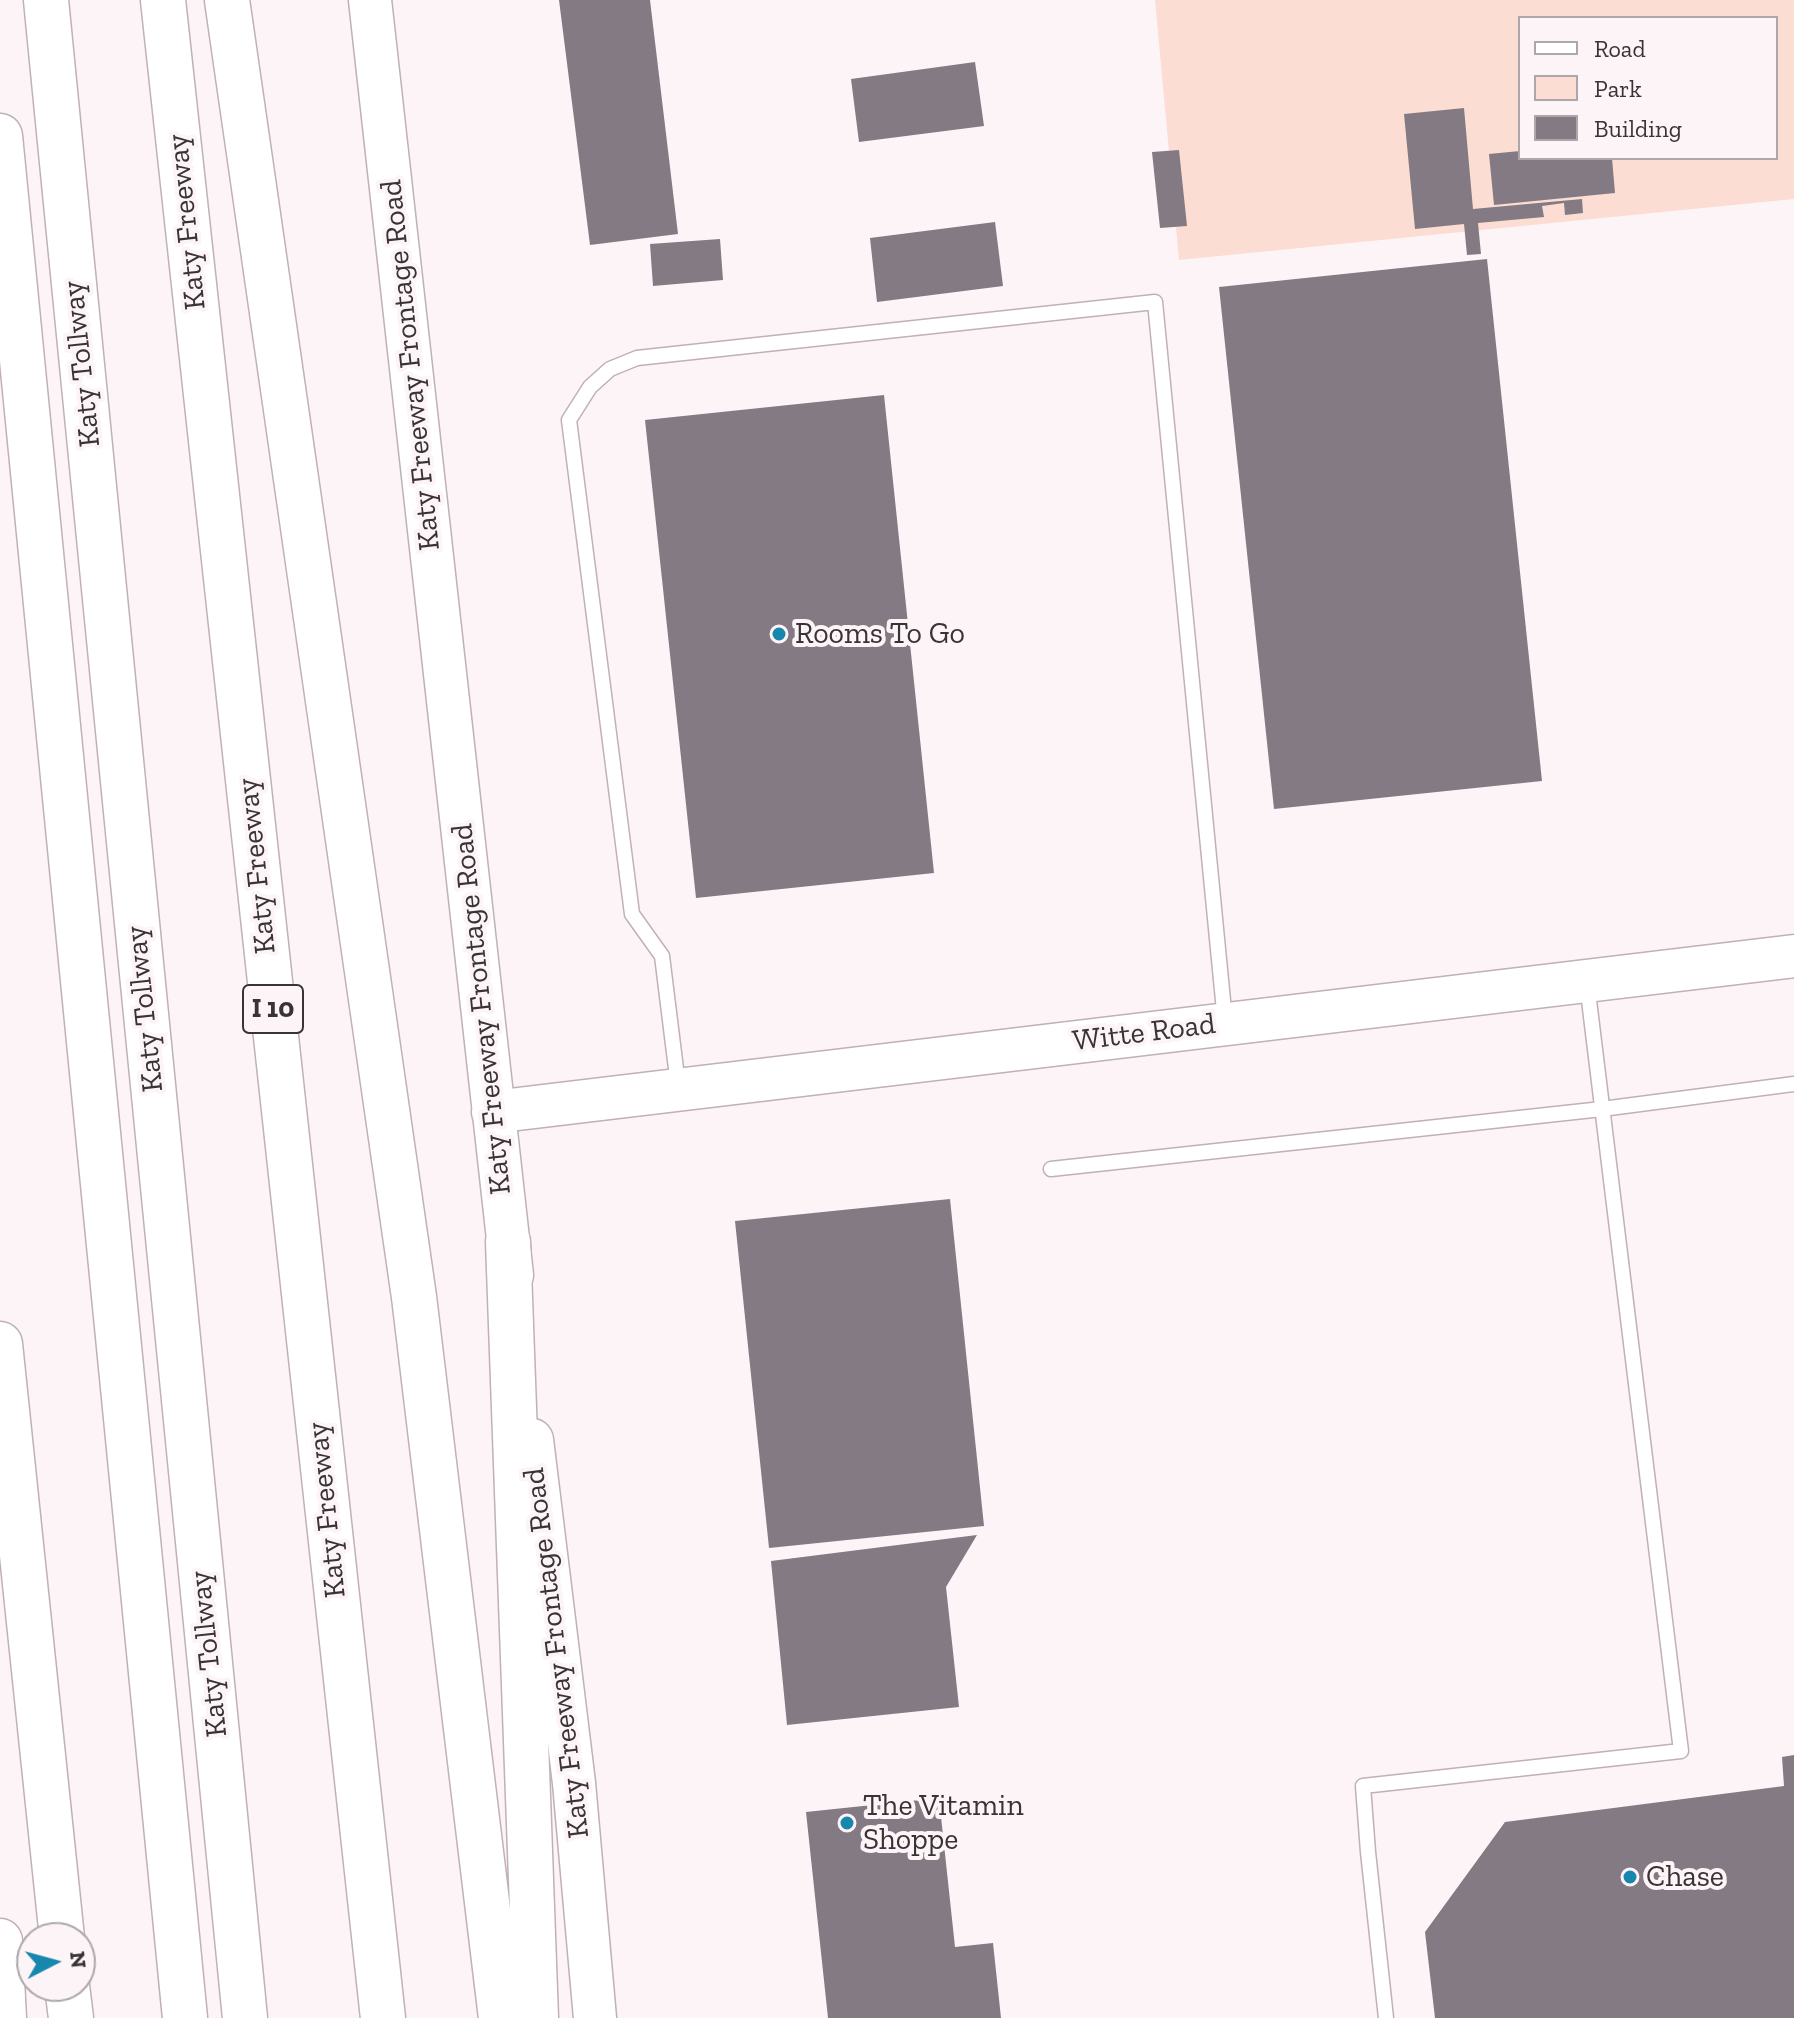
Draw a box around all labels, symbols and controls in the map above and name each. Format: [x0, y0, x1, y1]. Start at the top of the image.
legend [1518, 16, 1778, 160]
text: Road [1594, 34, 1646, 63]
text: Park [1594, 74, 1642, 103]
text: Building [1594, 114, 1682, 143]
street label: Katy Freeway [160, 132, 214, 312]
street label: Katy Freeway Frontage Road [374, 178, 448, 552]
street label: Katy Tollway [55, 279, 109, 449]
place label: Rooms To Go [795, 616, 965, 652]
marker: Rooms To Go [770, 625, 788, 643]
street label: Katy Freeway [230, 776, 284, 956]
street label: Katy Freeway Frontage Road [445, 822, 519, 1196]
street label: Katy Tollway [118, 924, 172, 1094]
road number: I 10 [243, 985, 303, 1033]
street label: Witte Road [1071, 1006, 1217, 1060]
street label: Katy Freeway [300, 1420, 354, 1600]
street label: Katy Freeway Frontage Road [516, 1466, 598, 1840]
street label: Katy Tollway [182, 1569, 236, 1739]
place label: The Vitamin Shoppe [863, 1788, 1024, 1858]
marker: The Vitamin Shoppe [838, 1814, 856, 1832]
place label: Chase [1646, 1859, 1724, 1895]
marker: Chase [1621, 1868, 1639, 1886]
north arrow [16, 1922, 96, 2002]
text: N [64, 1950, 93, 1969]

